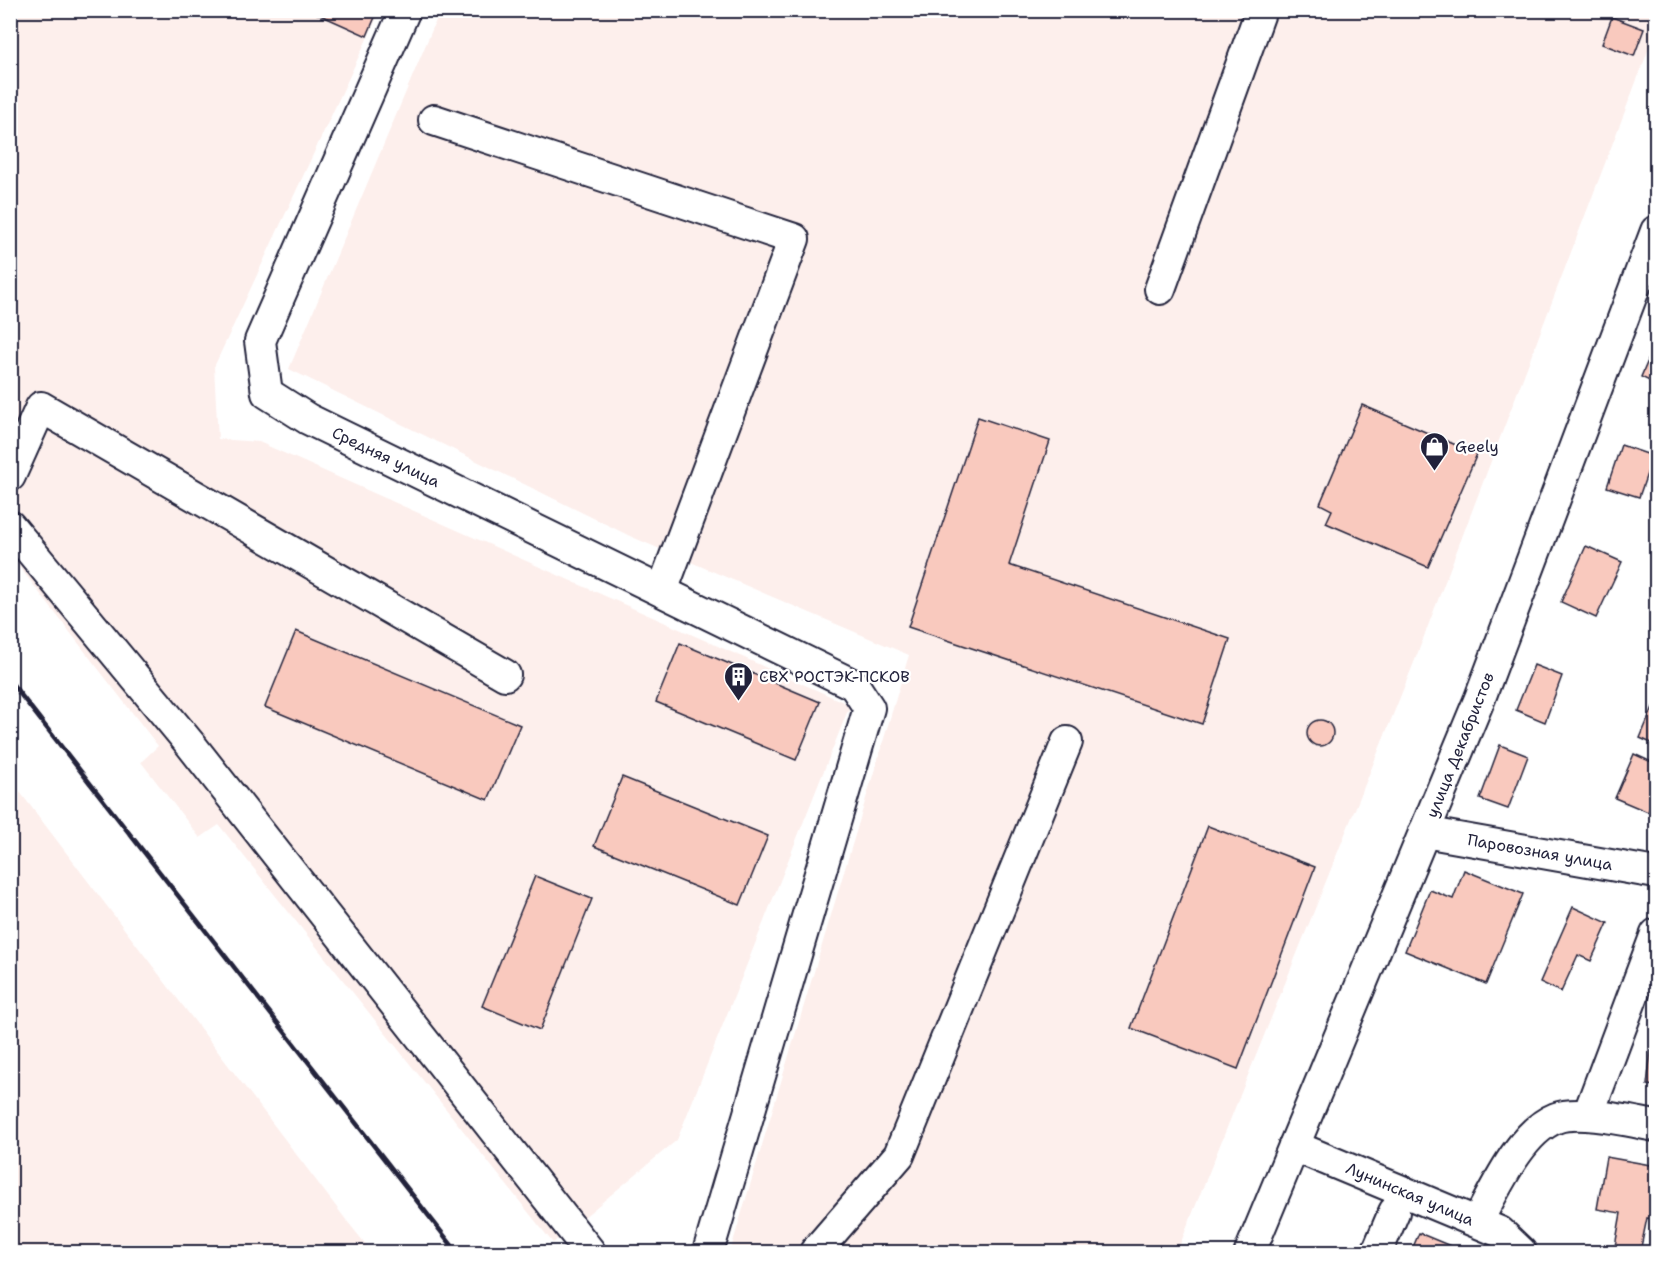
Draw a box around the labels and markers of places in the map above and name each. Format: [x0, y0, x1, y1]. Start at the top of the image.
shop icon: Geely [1418, 430, 1450, 472]
place label: Geely [1455, 436, 1499, 457]
building icon: СВХ РОСТЭК-ПСКОВ [722, 660, 754, 702]
place label: СВХ РОСТЭК-ПСКОВ [759, 666, 910, 687]

